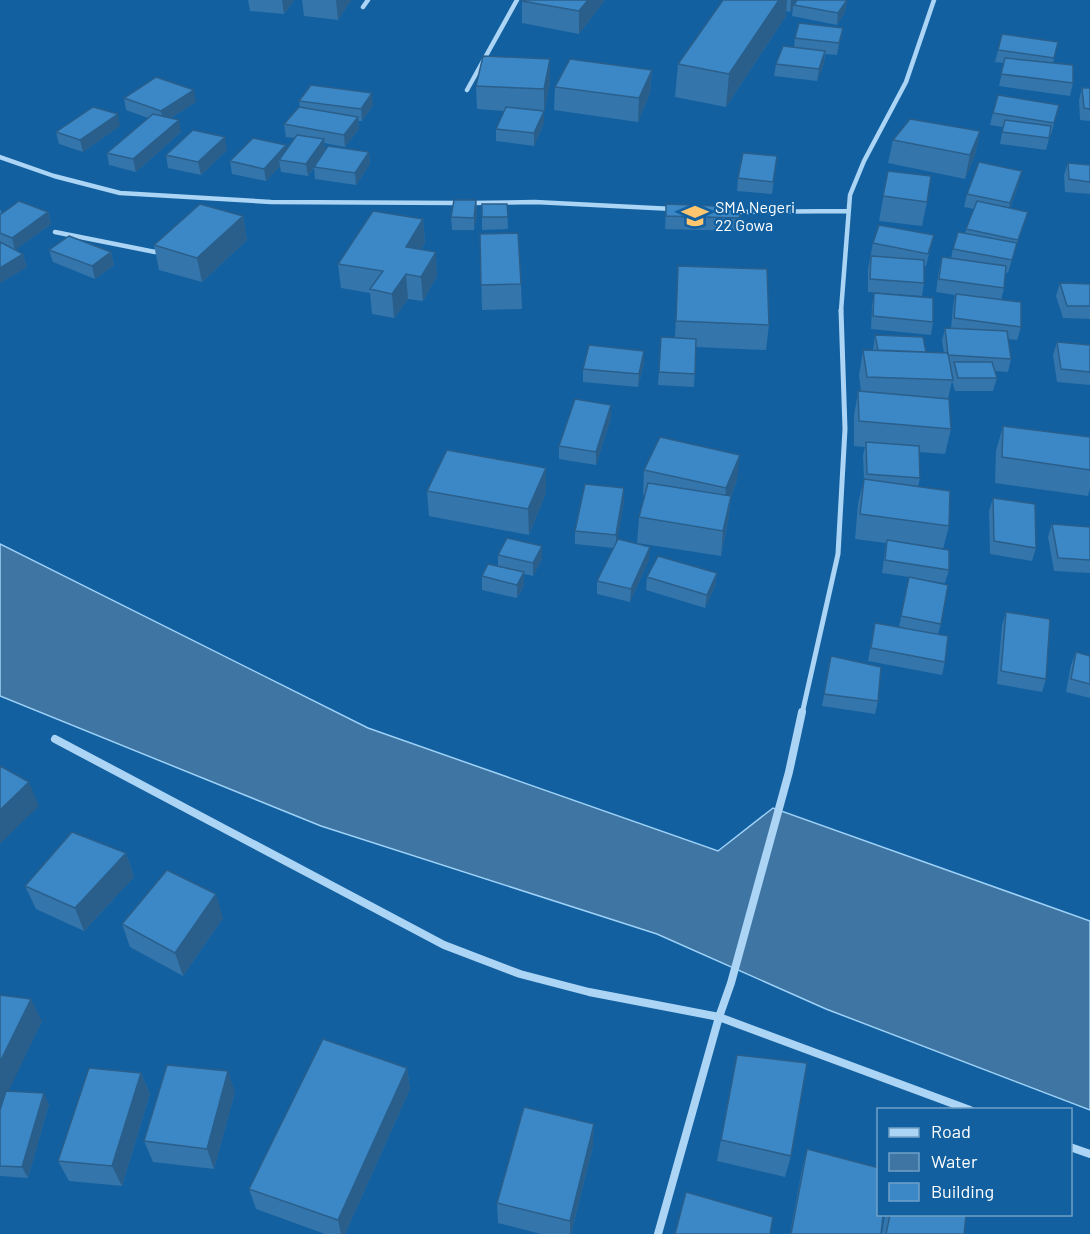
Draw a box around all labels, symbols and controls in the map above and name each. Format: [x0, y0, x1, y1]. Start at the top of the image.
place label: SMA Negeri 22 Gowa [715, 197, 795, 234]
school or university icon: SMA Negeri 22 Gowa [680, 201, 710, 231]
legend [877, 1108, 1072, 1216]
text: Road [931, 1120, 971, 1142]
text: Water [931, 1150, 978, 1172]
text: Building [931, 1180, 994, 1202]

